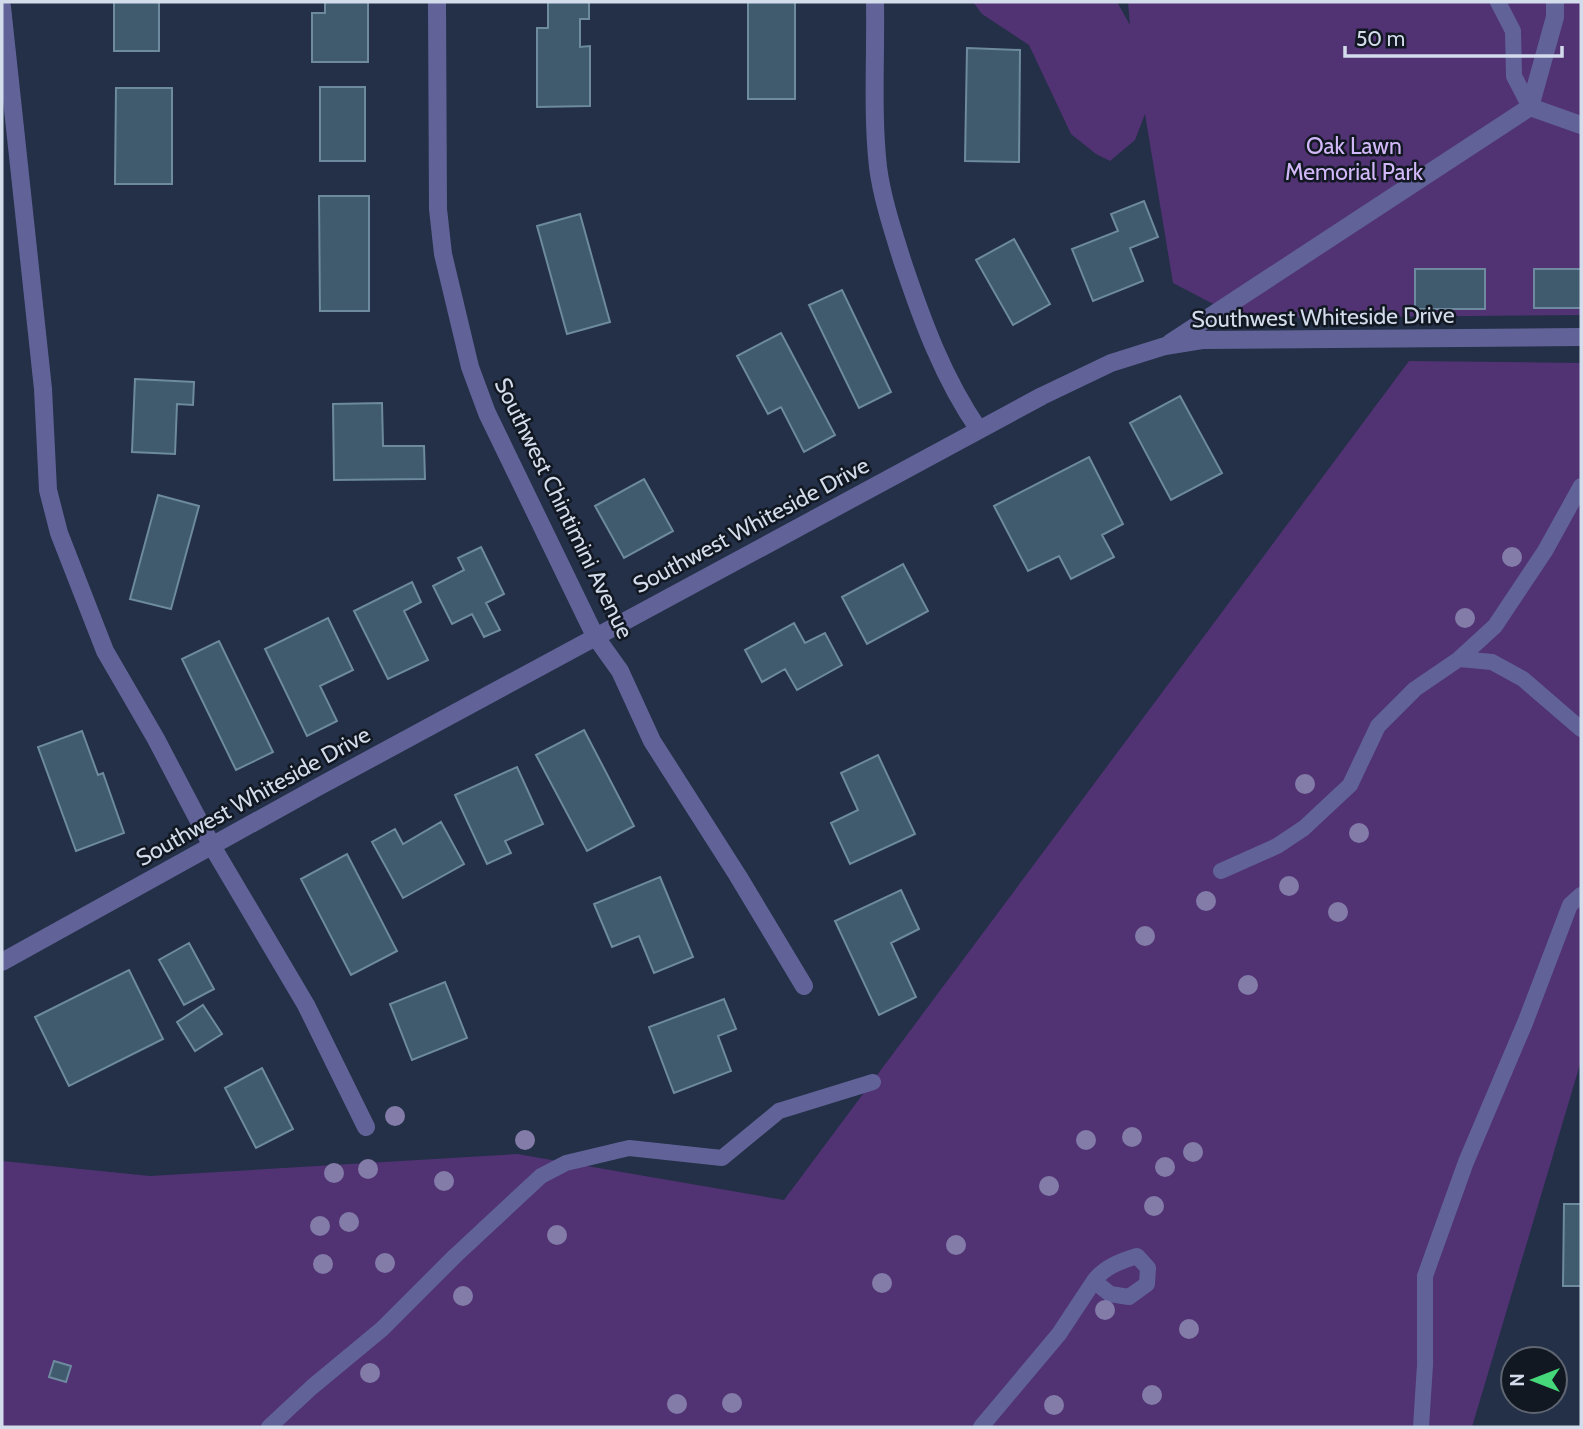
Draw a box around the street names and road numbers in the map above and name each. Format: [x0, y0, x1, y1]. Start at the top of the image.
street label: Southwest Whiteside Drive [1191, 301, 1455, 333]
street label: Southwest Chintimini Avenue [489, 373, 640, 643]
street label: Southwest Whiteside Drive [628, 451, 874, 599]
street label: Southwest Whiteside Drive [131, 720, 375, 872]

